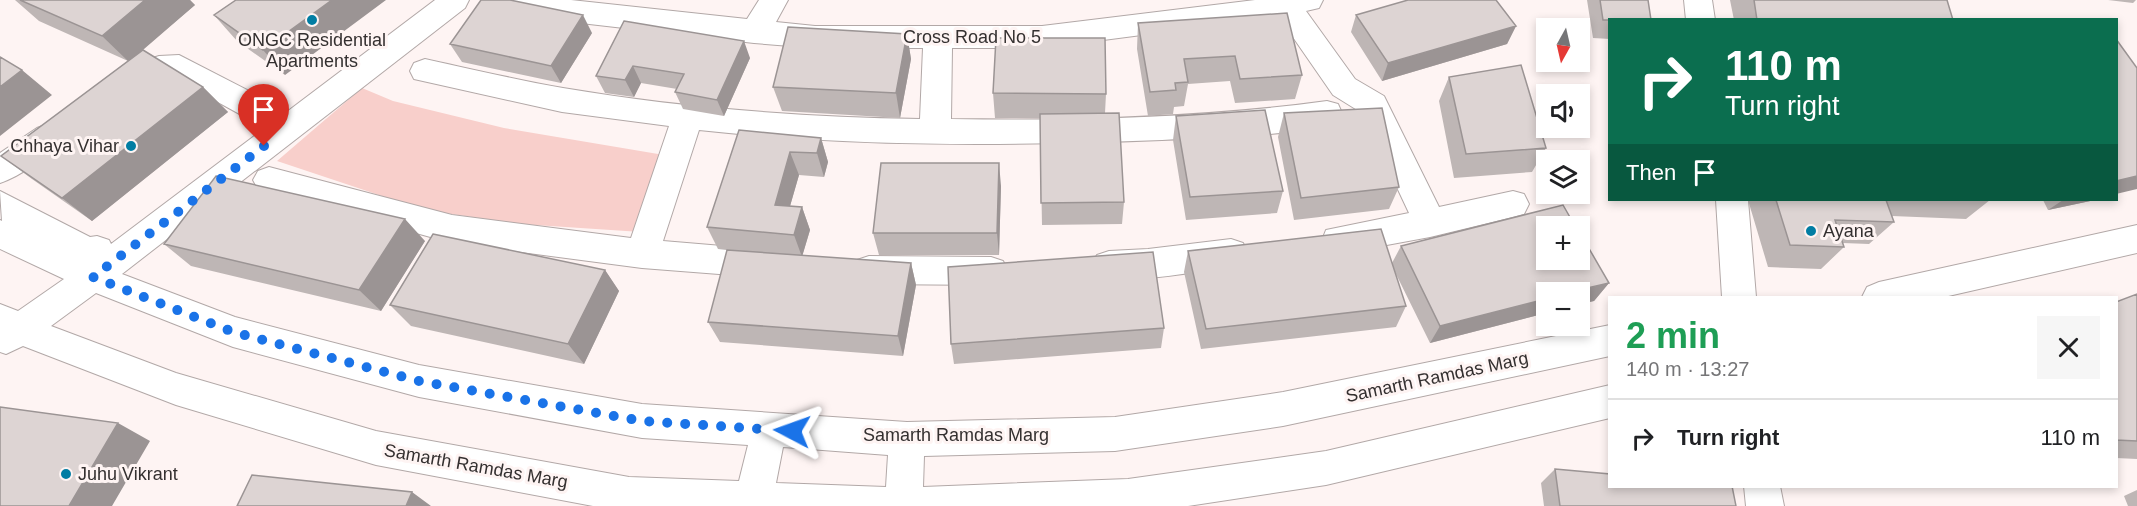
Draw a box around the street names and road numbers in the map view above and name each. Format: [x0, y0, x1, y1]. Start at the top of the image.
street label: Cross Road No 5 [903, 27, 1041, 47]
street label: Samarth Ramdas Marg [1344, 348, 1530, 406]
street label: Samarth Ramdas Marg [863, 425, 1049, 445]
street label: Samarth Ramdas Marg [383, 440, 569, 492]

